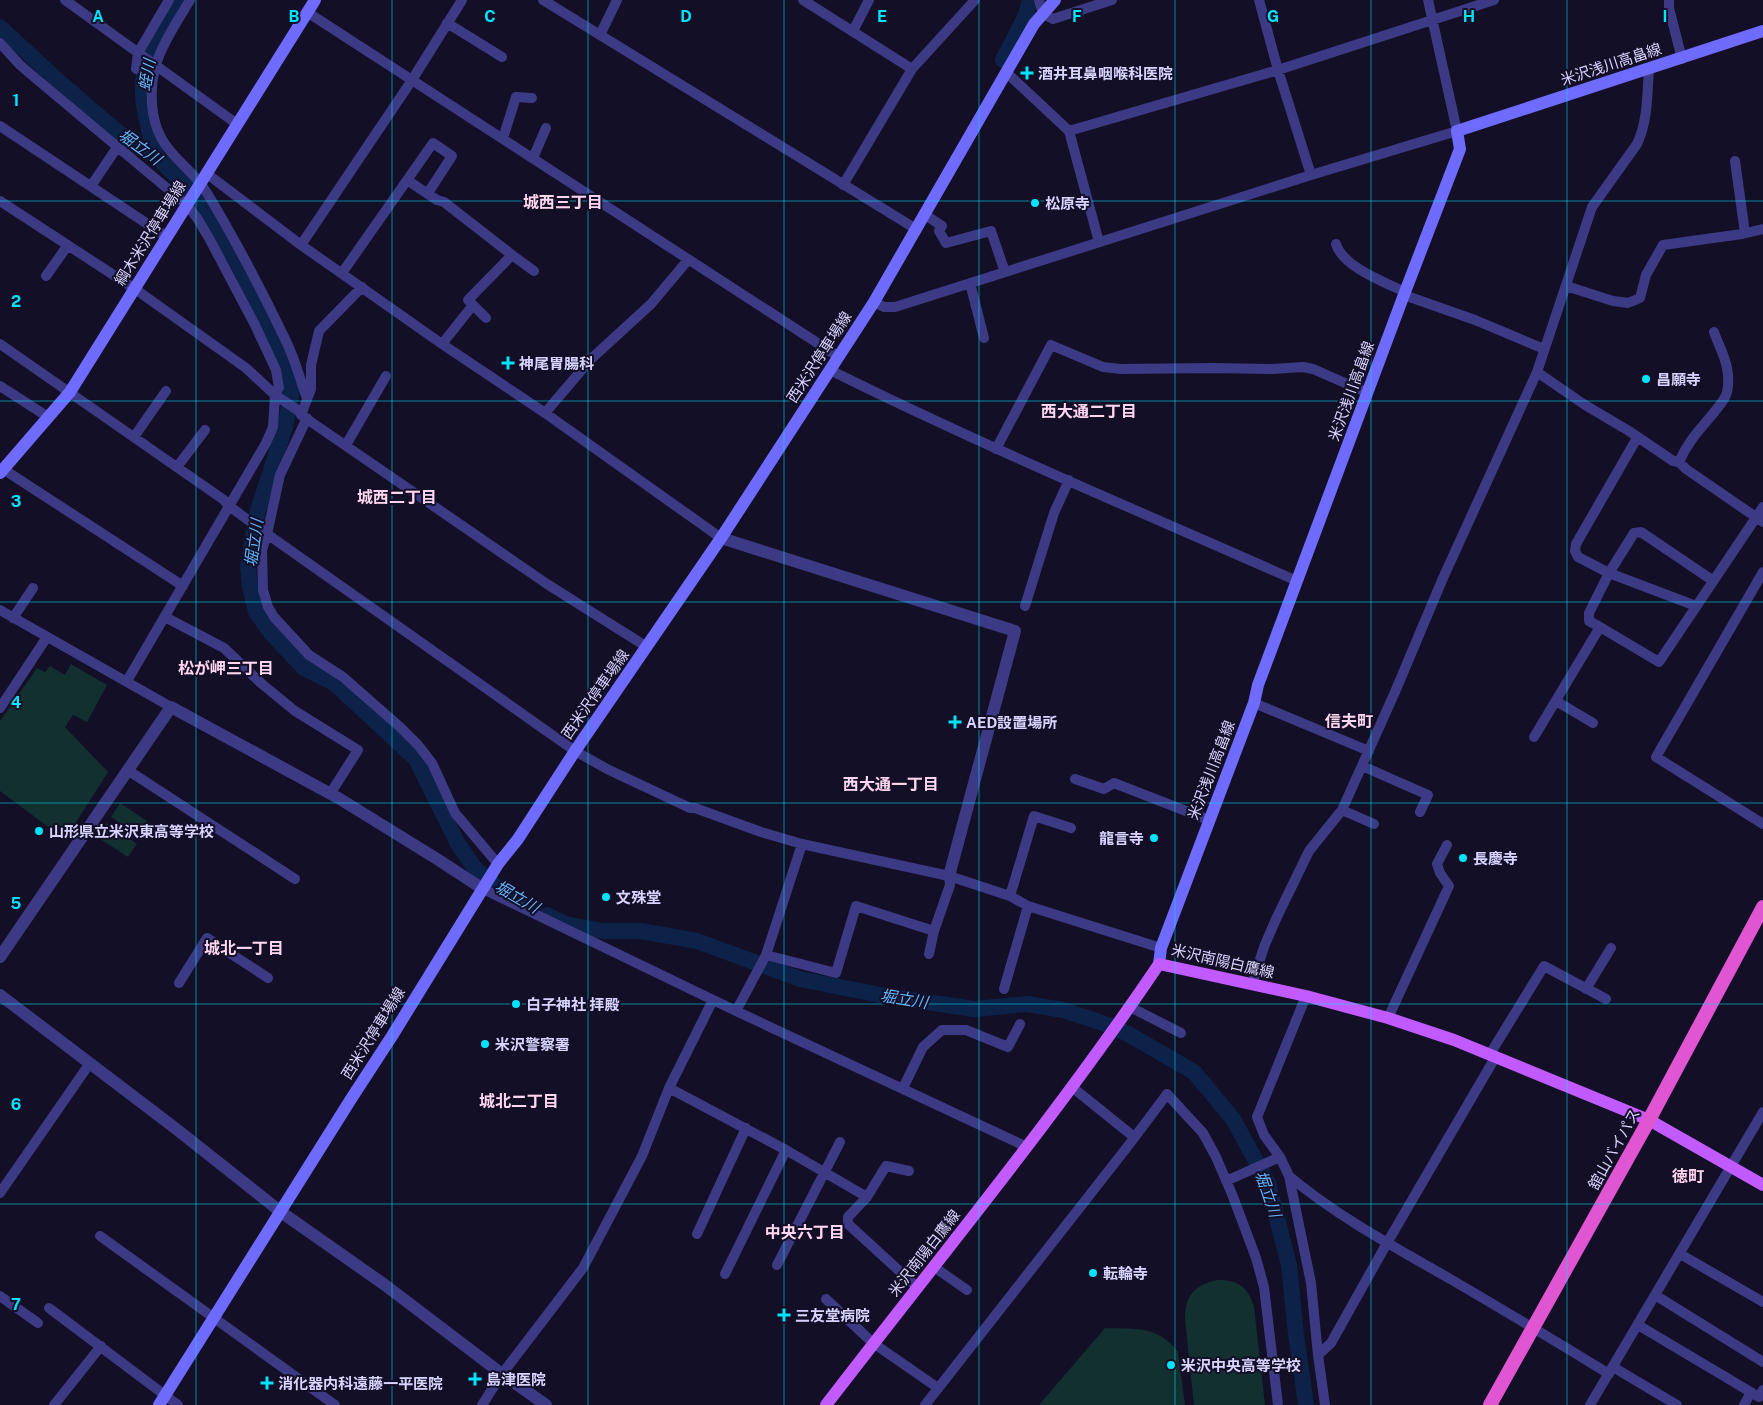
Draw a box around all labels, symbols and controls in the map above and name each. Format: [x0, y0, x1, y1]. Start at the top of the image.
text: A [92, 7, 104, 26]
text: B [289, 7, 300, 26]
text: C [484, 7, 496, 26]
text: D [680, 7, 692, 26]
text: E [877, 7, 887, 26]
text: F [1072, 7, 1082, 26]
text: G [1267, 7, 1279, 26]
text: H [1463, 7, 1475, 26]
text: I [1663, 7, 1667, 26]
street label: 米沢浅川高畠線 [1558, 40, 1664, 88]
water label: 蛭川 [135, 56, 159, 92]
place label: 酒井耳鼻咽喉科医院 [1038, 65, 1173, 82]
marker: 酒井耳鼻咽喉科医院 [1020, 66, 1034, 80]
text: 1 [13, 91, 19, 110]
water label: 堀立川 [115, 125, 167, 170]
street label: 綱木米沢停車場線 [111, 178, 189, 288]
district label: 城西三丁目 [523, 193, 603, 212]
place label: 松原寺 [1045, 195, 1090, 212]
marker: 松原寺 [1029, 197, 1041, 209]
text: 2 [11, 292, 21, 311]
street label: 西米沢停車場線 [783, 308, 855, 406]
street label: 米沢浅川高畠線 [1325, 339, 1377, 443]
place label: 神尾胃腸科 [518, 355, 594, 372]
marker: 神尾胃腸科 [501, 356, 515, 370]
place label: 昌願寺 [1656, 371, 1701, 388]
marker: 昌願寺 [1640, 373, 1652, 385]
district label: 西大通二丁目 [1041, 402, 1137, 421]
district label: 城西二丁目 [357, 488, 437, 507]
text: 3 [11, 492, 21, 511]
water label: 堀立川 [241, 516, 267, 568]
street label: 西米沢停車場線 [558, 646, 632, 742]
district label: 松が岬三丁目 [178, 659, 274, 678]
text: 4 [11, 693, 22, 712]
district label: 信夫町 [1324, 712, 1373, 731]
place label: AED設置場所 [966, 714, 1057, 731]
marker: AED設置場所 [948, 715, 962, 729]
street label: 米沢浅川高畠線 [1184, 718, 1238, 822]
district label: 西大通一丁目 [843, 775, 939, 794]
place label: 山形県立米沢東高等学校 [49, 823, 214, 840]
marker: 山形県立米沢東高等学校 [33, 825, 45, 837]
place label: 龍言寺 [1099, 830, 1144, 847]
marker: 龍言寺 [1148, 832, 1160, 844]
place label: 長慶寺 [1473, 850, 1518, 867]
marker: 長慶寺 [1457, 852, 1469, 864]
water label: 堀立川 [491, 877, 544, 918]
place label: 文殊堂 [616, 889, 661, 906]
marker: 文殊堂 [600, 891, 612, 903]
text: 5 [11, 894, 22, 913]
district label: 城北一丁目 [204, 939, 284, 958]
street label: 米沢南陽白鷹線 [1170, 941, 1276, 981]
street label: 西米沢停車場線 [338, 984, 408, 1082]
water label: 堀立川 [879, 986, 931, 1012]
place label: 白子神社 拝殿 [526, 996, 619, 1013]
marker: 白子神社 拝殿 [510, 998, 522, 1010]
place label: 米沢警察署 [495, 1036, 570, 1053]
marker: 米沢警察署 [479, 1038, 491, 1050]
district label: 城北二丁目 [479, 1092, 559, 1111]
text: 6 [11, 1095, 21, 1114]
street label: 舘山バイパス [1585, 1106, 1643, 1192]
district label: 徳町 [1672, 1167, 1704, 1186]
water label: 堀立川 [1251, 1168, 1285, 1222]
street label: 米沢南陽白鷹線 [885, 1206, 963, 1300]
district label: 中央六丁目 [765, 1223, 845, 1242]
place label: 転輪寺 [1103, 1265, 1148, 1282]
marker: 転輪寺 [1087, 1267, 1099, 1279]
text: 7 [11, 1295, 21, 1314]
place label: 三友堂病院 [795, 1307, 870, 1324]
marker: 三友堂病院 [777, 1308, 791, 1322]
place label: 米沢中央高等学校 [1181, 1357, 1301, 1374]
marker: 米沢中央高等学校 [1165, 1359, 1177, 1371]
place label: 島津医院 [486, 1371, 546, 1388]
marker: 島津医院 [468, 1372, 482, 1386]
place label: 消化器内科遠藤一平医院 [278, 1375, 443, 1392]
marker: 消化器内科遠藤一平医院 [260, 1376, 274, 1390]

